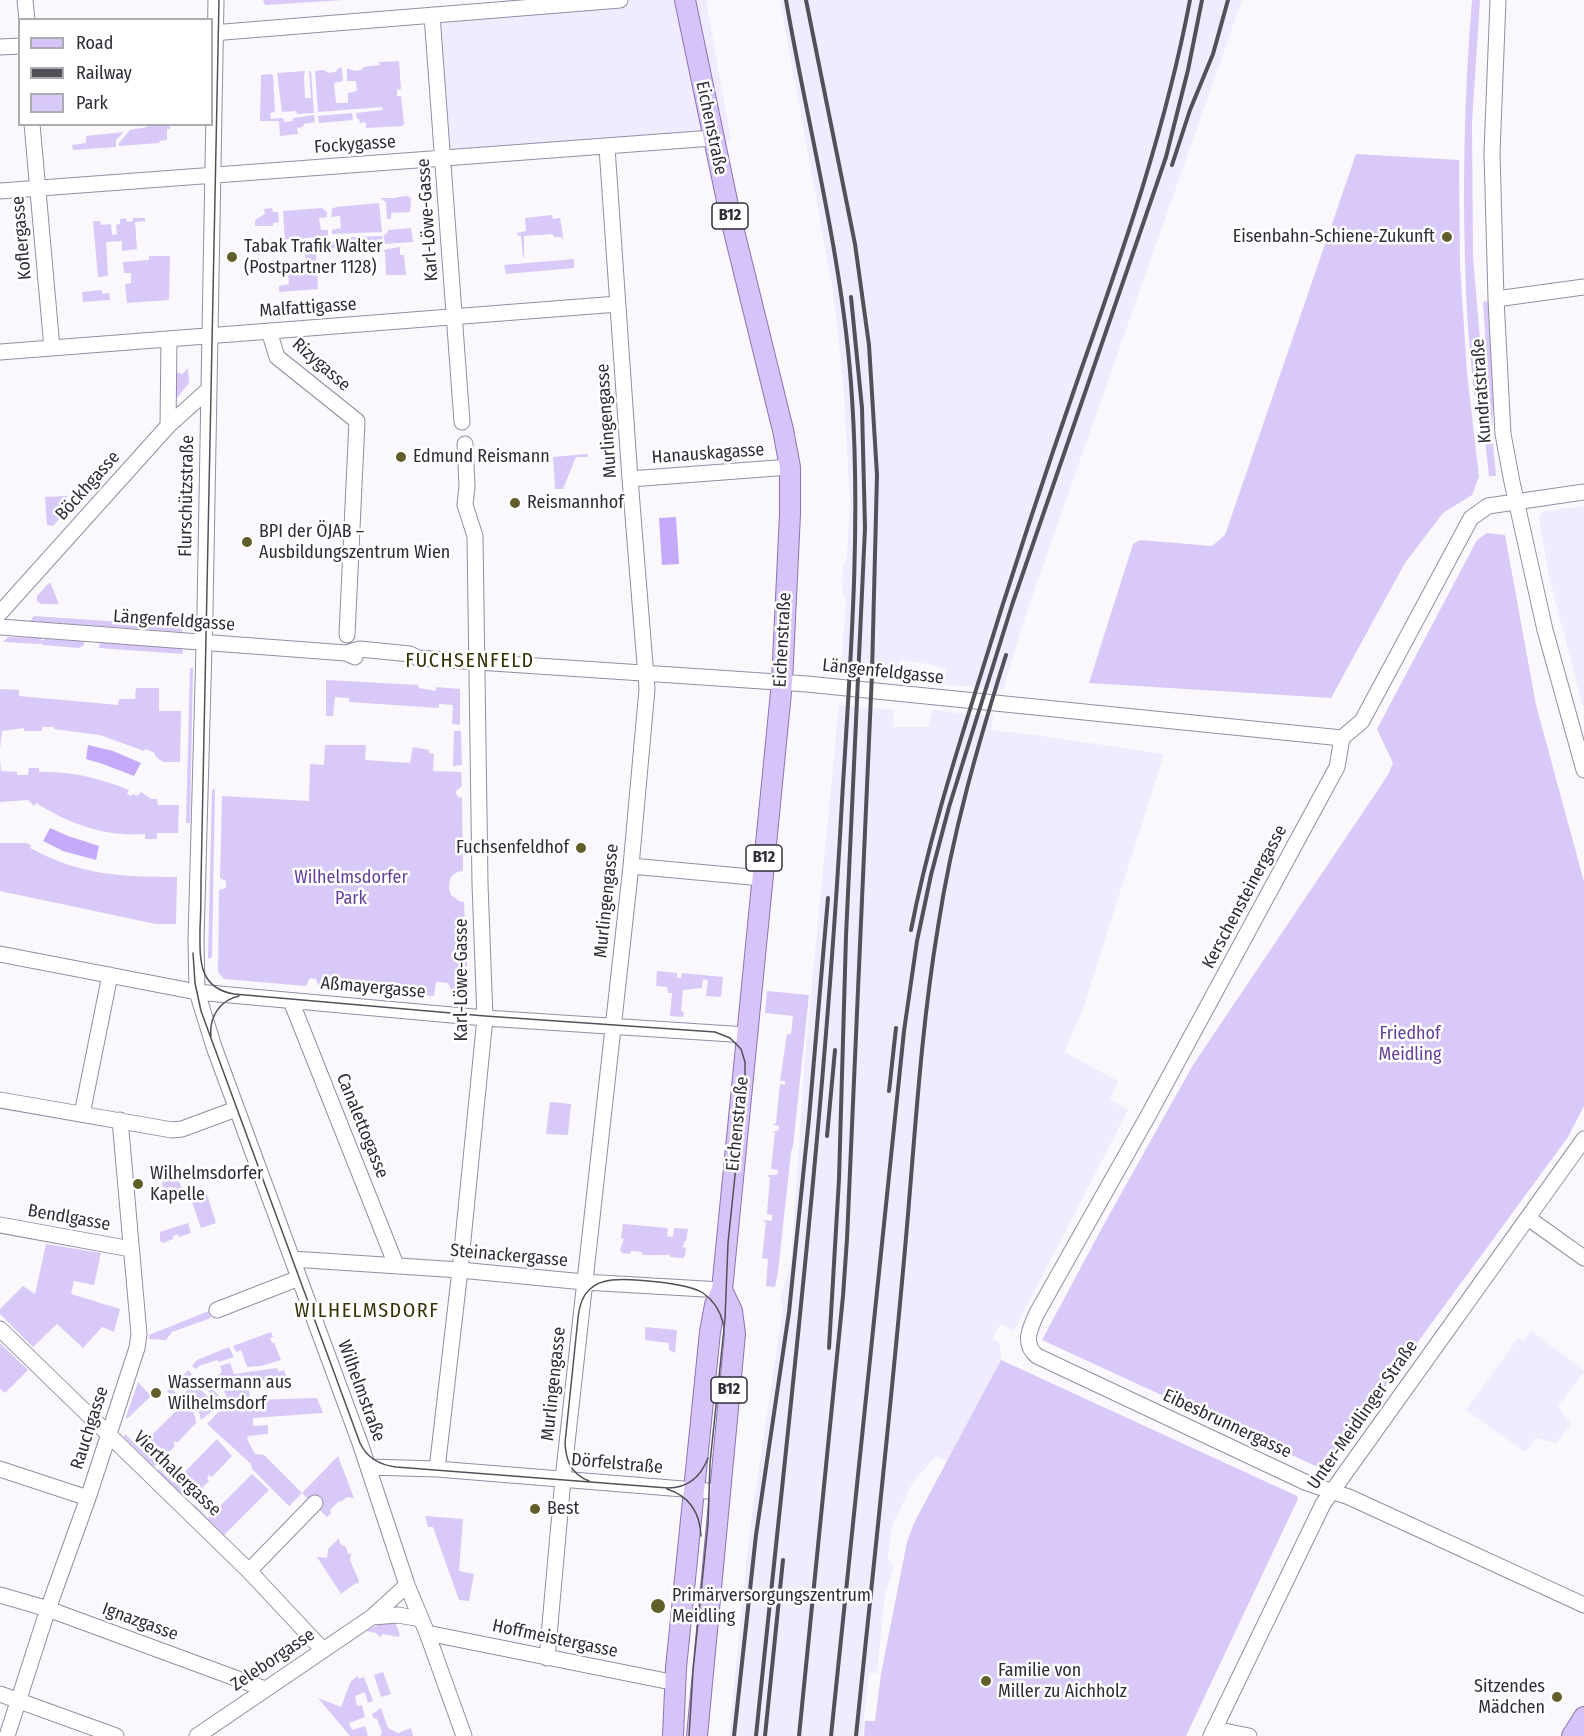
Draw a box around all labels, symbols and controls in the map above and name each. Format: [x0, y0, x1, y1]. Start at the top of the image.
legend [18, 18, 213, 126]
text: Road [76, 32, 113, 54]
text: Railway [76, 62, 132, 84]
street label: Eichenstraße [691, 79, 731, 177]
text: Park [76, 92, 108, 114]
street label: Fockygasse [313, 131, 397, 159]
street label: Karl-Löwe-Gasse [413, 158, 443, 282]
street label: Koflergasse [8, 195, 36, 281]
road number: B12 [712, 203, 748, 229]
place label: Eisenbahn-Schiene-Zukunft [1233, 226, 1435, 248]
marker: Eisenbahn-Schiene-Zukunft [1440, 230, 1454, 244]
place label: Tabak Trafik Walter (Postpartner 1128) [244, 236, 383, 278]
marker: Tabak Trafik Walter (Postpartner 1128) [225, 250, 239, 264]
street label: Malfattigasse [259, 294, 357, 322]
street label: Rizygasse [287, 334, 355, 396]
street label: Kundratstraße [1468, 338, 1496, 444]
street label: Murlingengasse [592, 363, 622, 479]
street label: Flurschützstraße [175, 435, 199, 557]
street label: Hanauskagasse [651, 439, 765, 469]
place label: Edmund Reismann [413, 446, 550, 468]
street label: Böckhgasse [51, 447, 125, 525]
marker: Edmund Reismann [394, 450, 408, 464]
place label: Reismannhof [527, 492, 624, 514]
marker: Reismannhof [508, 496, 522, 510]
place label: BPI der ÖJAB – Ausbildungszentrum Wien [259, 521, 450, 564]
marker: BPI der ÖJAB – Ausbildungszentrum Wien [240, 535, 254, 549]
street label: Eichenstraße [770, 592, 796, 688]
street label: Längenfeldgasse [112, 606, 236, 636]
district label: FUCHSENFELD [405, 649, 535, 673]
street label: Längenfeldgasse [821, 655, 945, 689]
street label: Kerschensteinergasse [1198, 822, 1292, 972]
place label: Fuchsenfeldhof [456, 837, 569, 859]
marker: Fuchsenfeldhof [574, 841, 588, 855]
street label: Murlingengasse [590, 843, 624, 959]
road number: B12 [746, 845, 782, 871]
park label: Wilhelmsdorfer Park [294, 867, 408, 910]
street label: Karl-Löwe-Gasse [451, 918, 473, 1042]
street label: Aßmayergasse [320, 973, 426, 1003]
park label: Friedhof Meidling [1378, 1023, 1442, 1066]
street label: Canalettogasse [331, 1070, 393, 1182]
street label: Eichenstraße [722, 1076, 754, 1172]
place label: Wilhelmsdorfer Kapelle [150, 1163, 263, 1206]
marker: Wilhelmsdorfer Kapelle [131, 1177, 145, 1191]
street label: Bendlgasse [26, 1200, 112, 1236]
street label: Steinackergasse [449, 1240, 569, 1272]
district label: WILHELMSDORF [295, 1299, 439, 1323]
street label: Murlingengasse [537, 1326, 571, 1442]
street label: Unter-Meidlinger Straße [1303, 1336, 1423, 1494]
street label: Wilhelmstraße [333, 1337, 389, 1445]
place label: Wassermann aus Wilhelmsdorf [168, 1372, 292, 1414]
road number: B12 [711, 1377, 747, 1403]
street label: Rauchgasse [66, 1384, 114, 1472]
street label: Eibesbrunnergasse [1159, 1385, 1295, 1463]
marker: Wassermann aus Wilhelmsdorf [149, 1386, 163, 1400]
street label: Vierthalergasse [129, 1427, 225, 1521]
street label: Dörfelstraße [570, 1449, 664, 1479]
place label: Best [547, 1498, 579, 1520]
marker: Best [528, 1502, 542, 1516]
place label: Primärversorgungszentrum Meidling [672, 1585, 871, 1628]
marker: Primärversorgungszentrum Meidling [649, 1597, 667, 1615]
street label: Ignazgasse [99, 1598, 181, 1646]
street label: Hoffmeistergasse [490, 1615, 620, 1663]
street label: Zeleborgasse [227, 1624, 319, 1696]
place label: Familie von Miller zu Aichholz [998, 1660, 1127, 1702]
marker: Familie von Miller zu Aichholz [979, 1674, 993, 1688]
place label: Sitzendes Mädchen [1474, 1676, 1545, 1718]
marker: Sitzendes Mädchen [1550, 1690, 1564, 1704]

